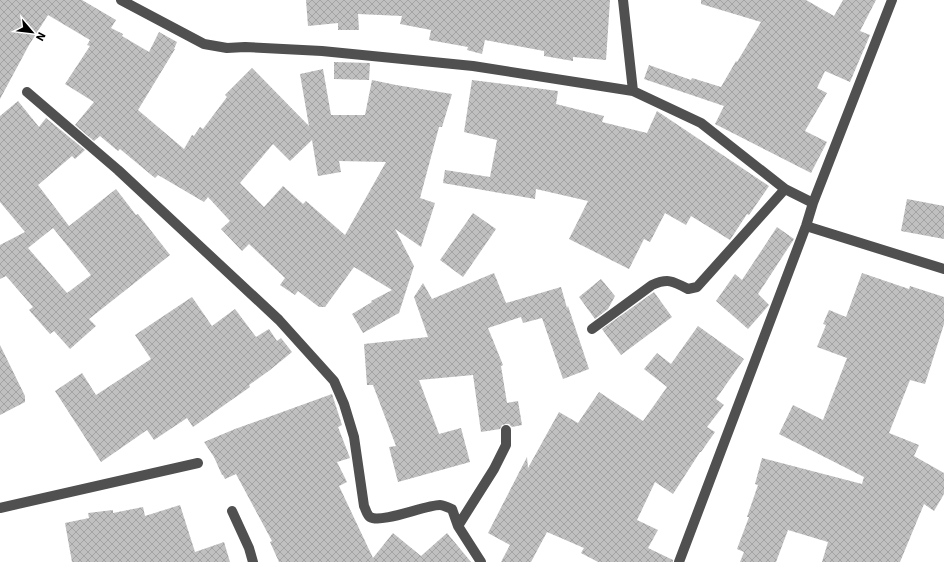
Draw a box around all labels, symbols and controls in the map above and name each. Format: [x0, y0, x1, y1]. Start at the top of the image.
north arrow [12, 12, 52, 52]
text: N [33, 30, 49, 44]

